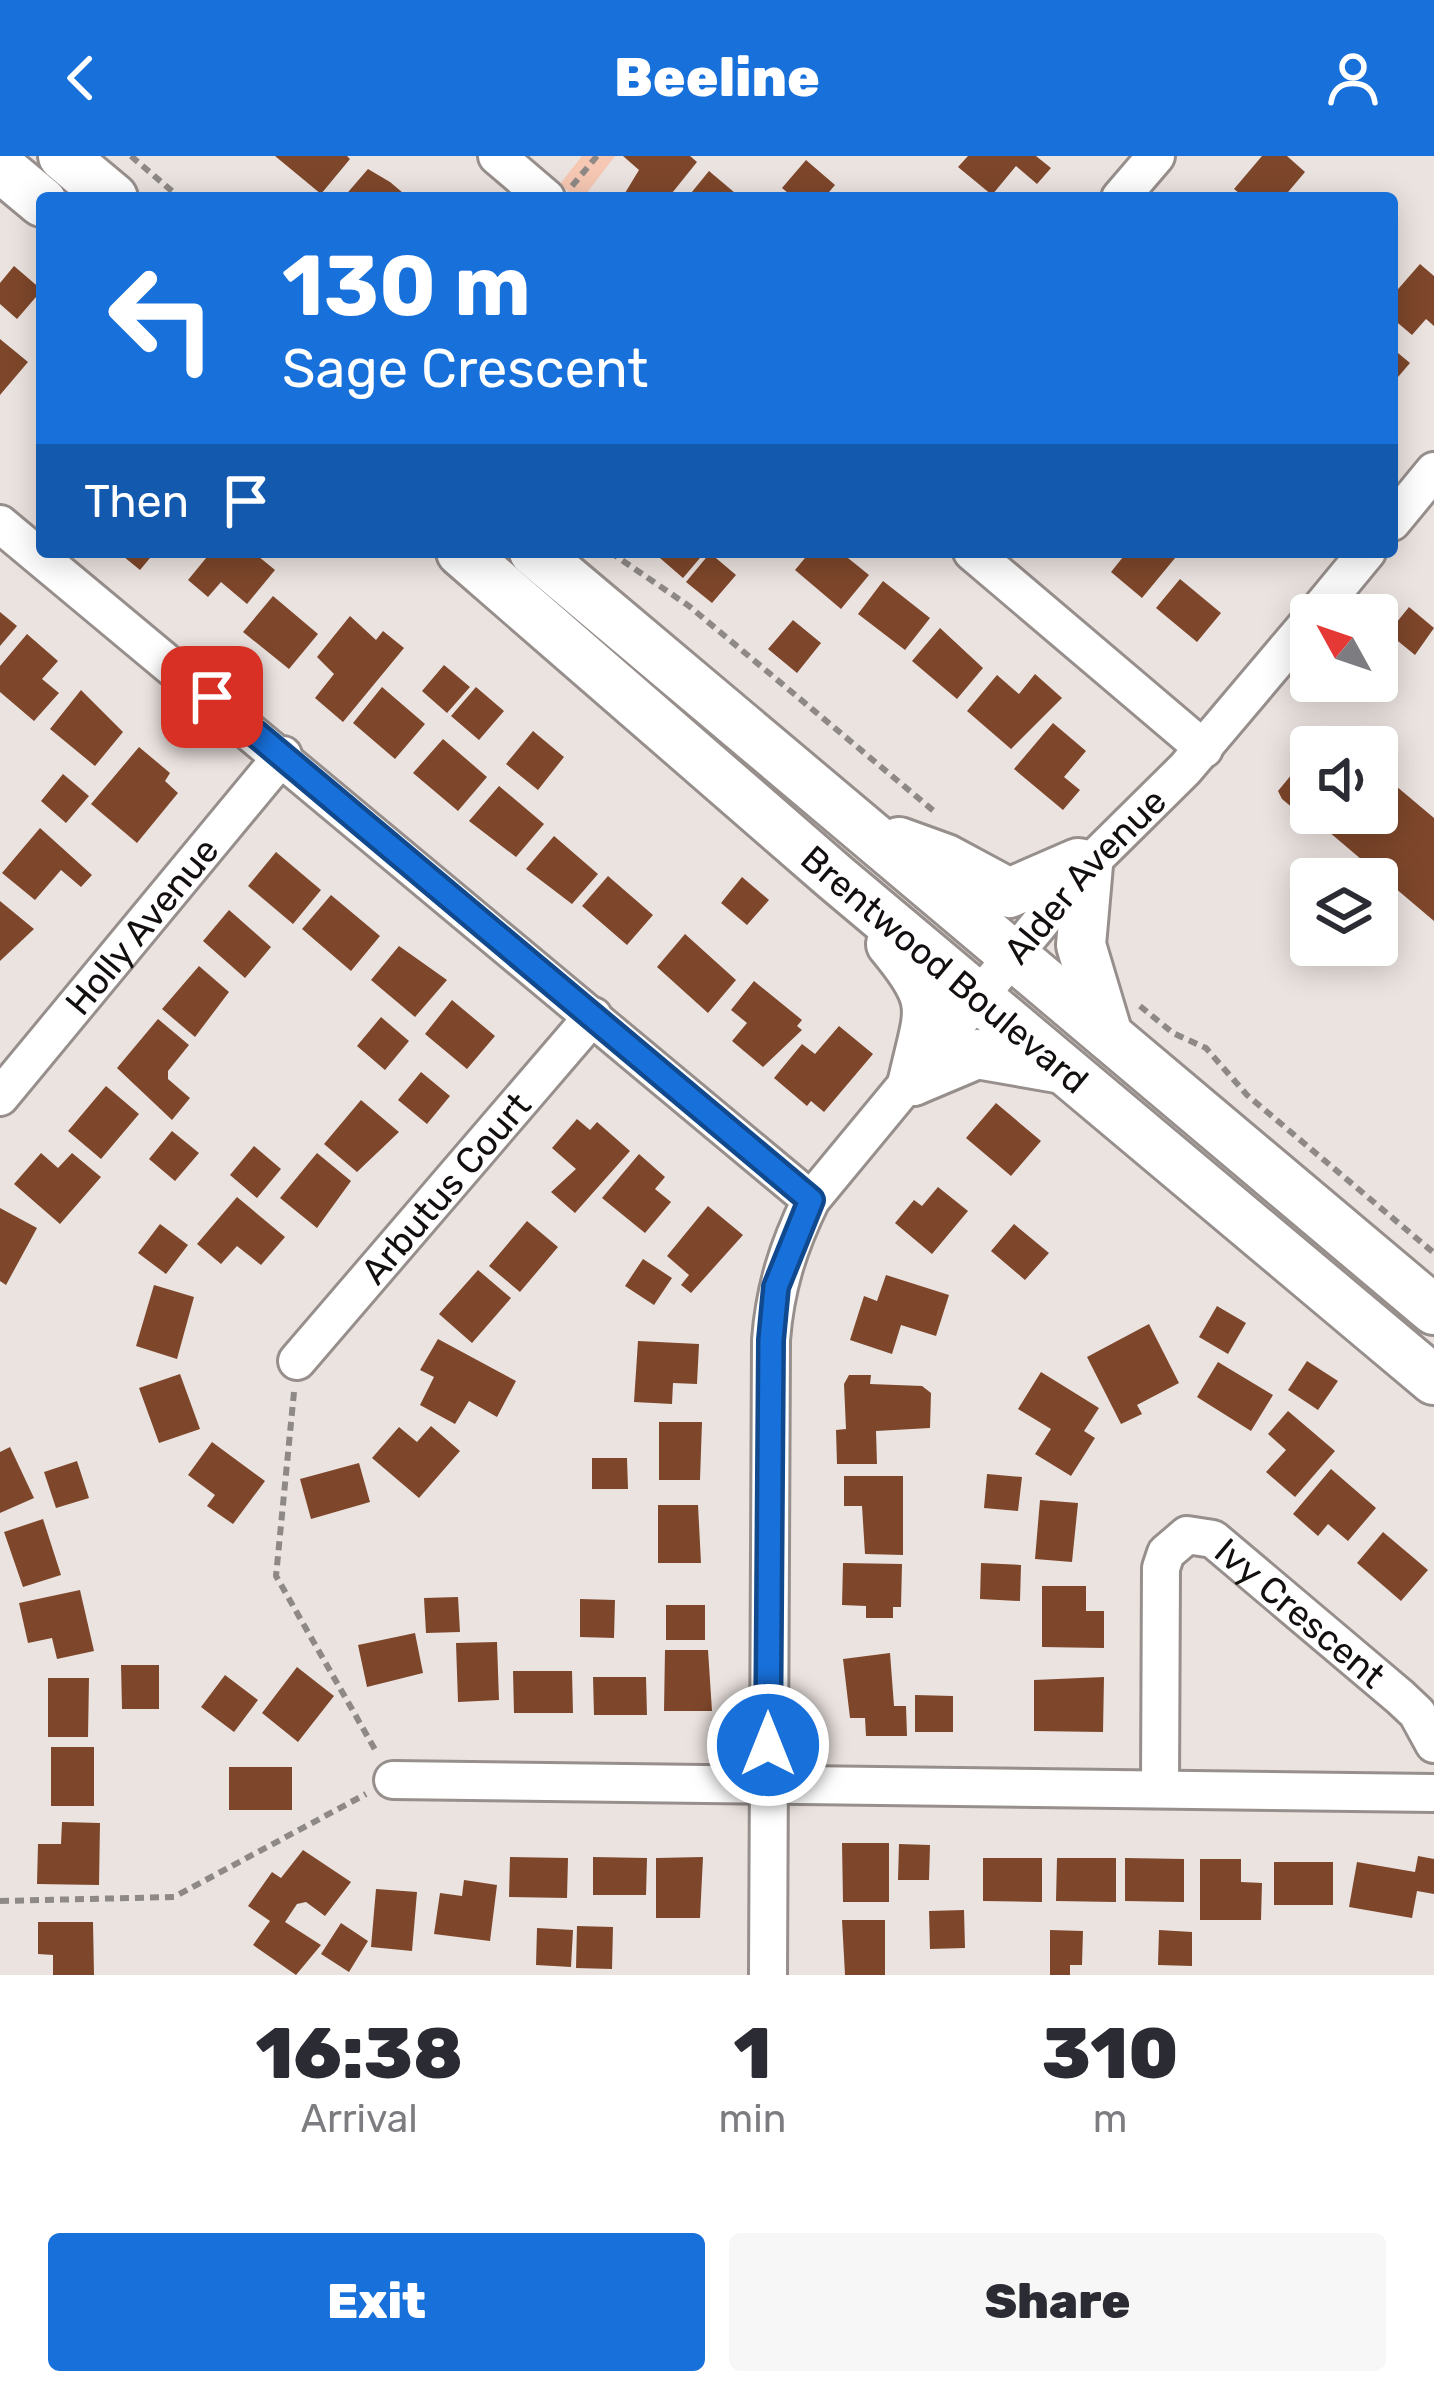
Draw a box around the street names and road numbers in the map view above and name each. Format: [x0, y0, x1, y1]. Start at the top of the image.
street label: Alder Avenue [995, 779, 1175, 972]
street label: Holly Avenue [56, 829, 228, 1024]
street label: Brentwood Boulevard [792, 837, 1097, 1103]
street label: Arbutus Court [352, 1084, 540, 1293]
street label: Ivy Crescent [1206, 1529, 1394, 1697]

